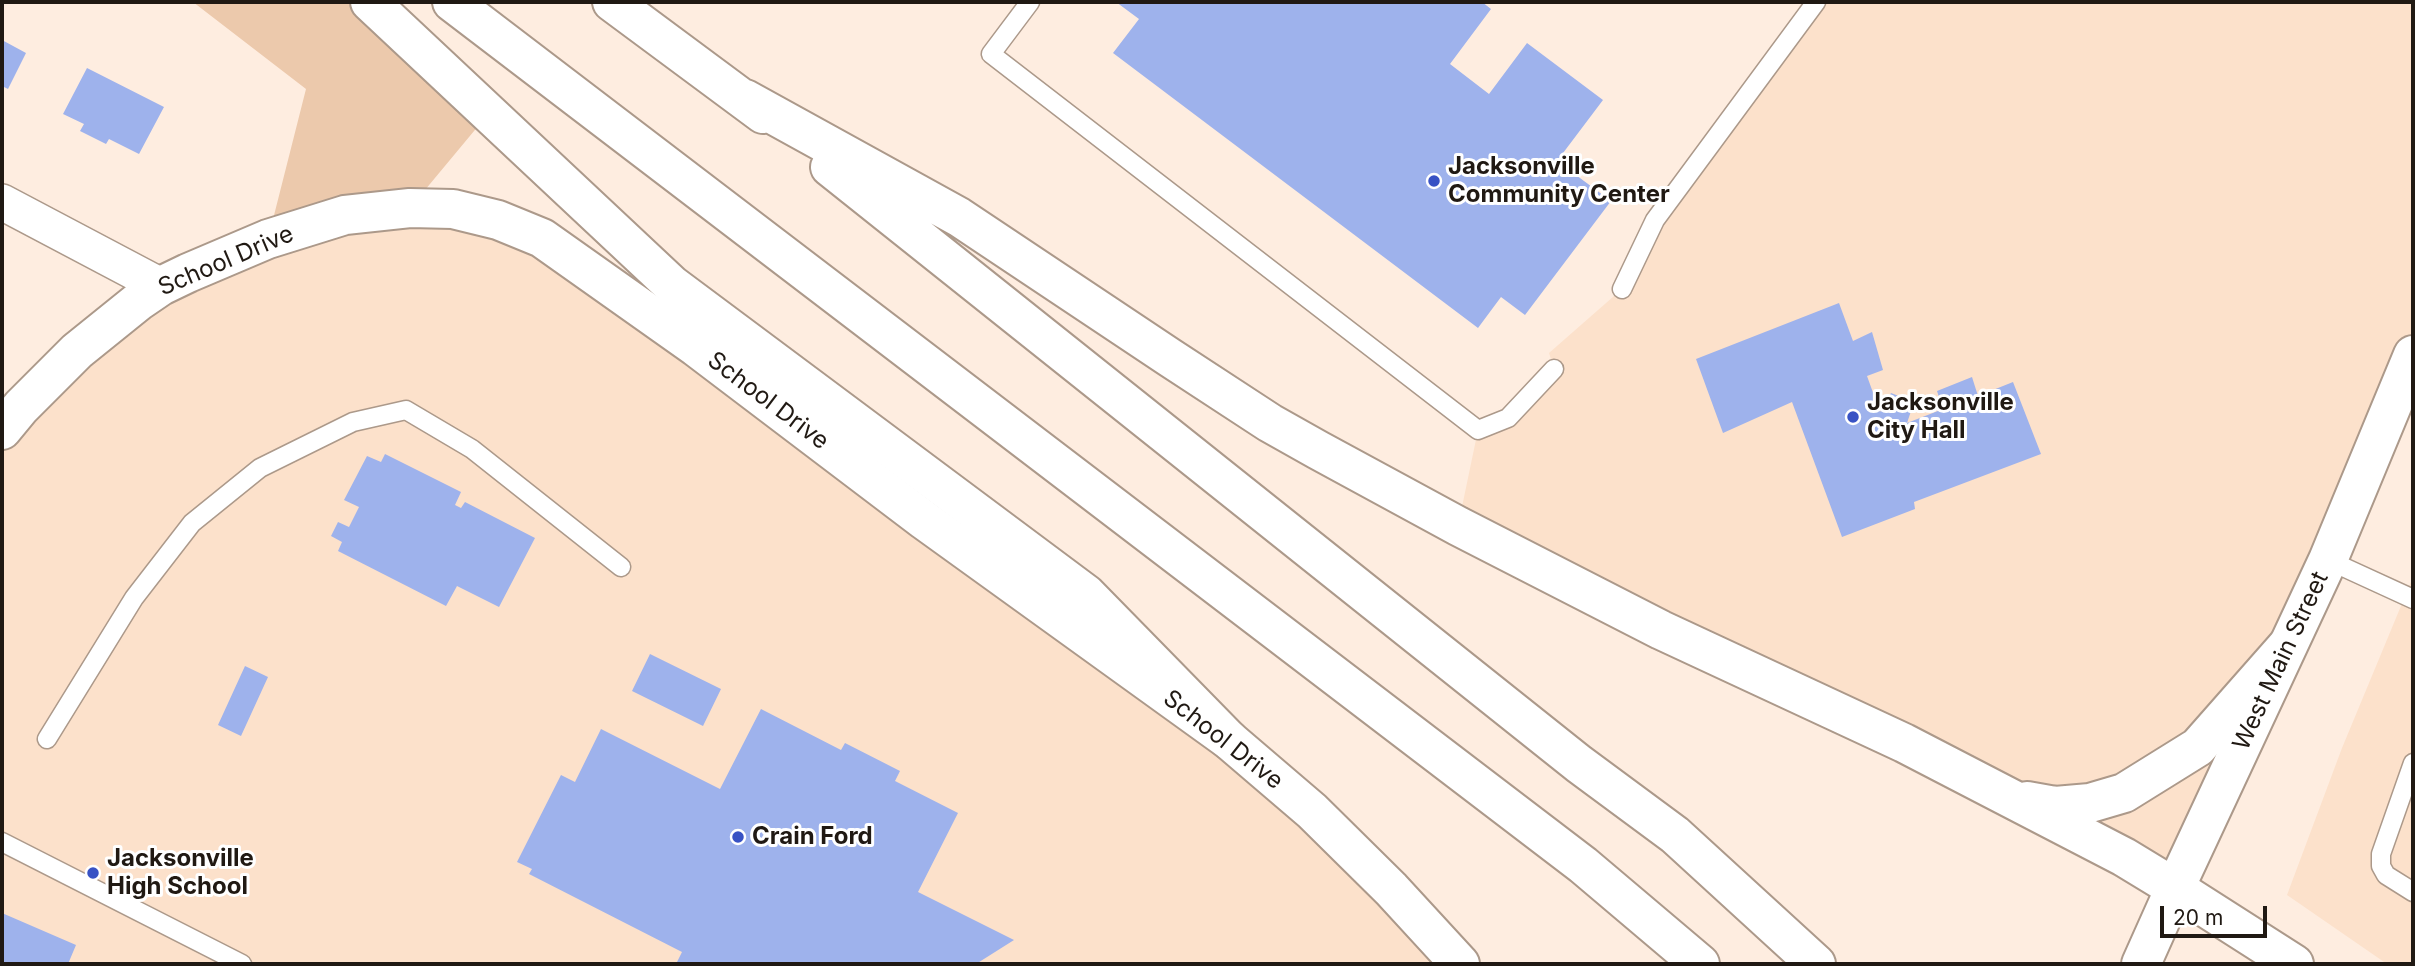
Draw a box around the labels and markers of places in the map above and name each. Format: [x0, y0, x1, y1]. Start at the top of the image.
place label: Jacksonville Community Center [1448, 153, 1670, 209]
marker: Jacksonville Community Center [1426, 173, 1442, 189]
place label: Jacksonville City Hall [1867, 389, 2014, 445]
marker: Jacksonville City Hall [1845, 409, 1861, 425]
place label: Crain Ford [752, 823, 873, 851]
marker: Crain Ford [730, 829, 746, 845]
place label: Jacksonville High School [107, 845, 254, 901]
marker: Jacksonville High School [85, 865, 101, 881]

